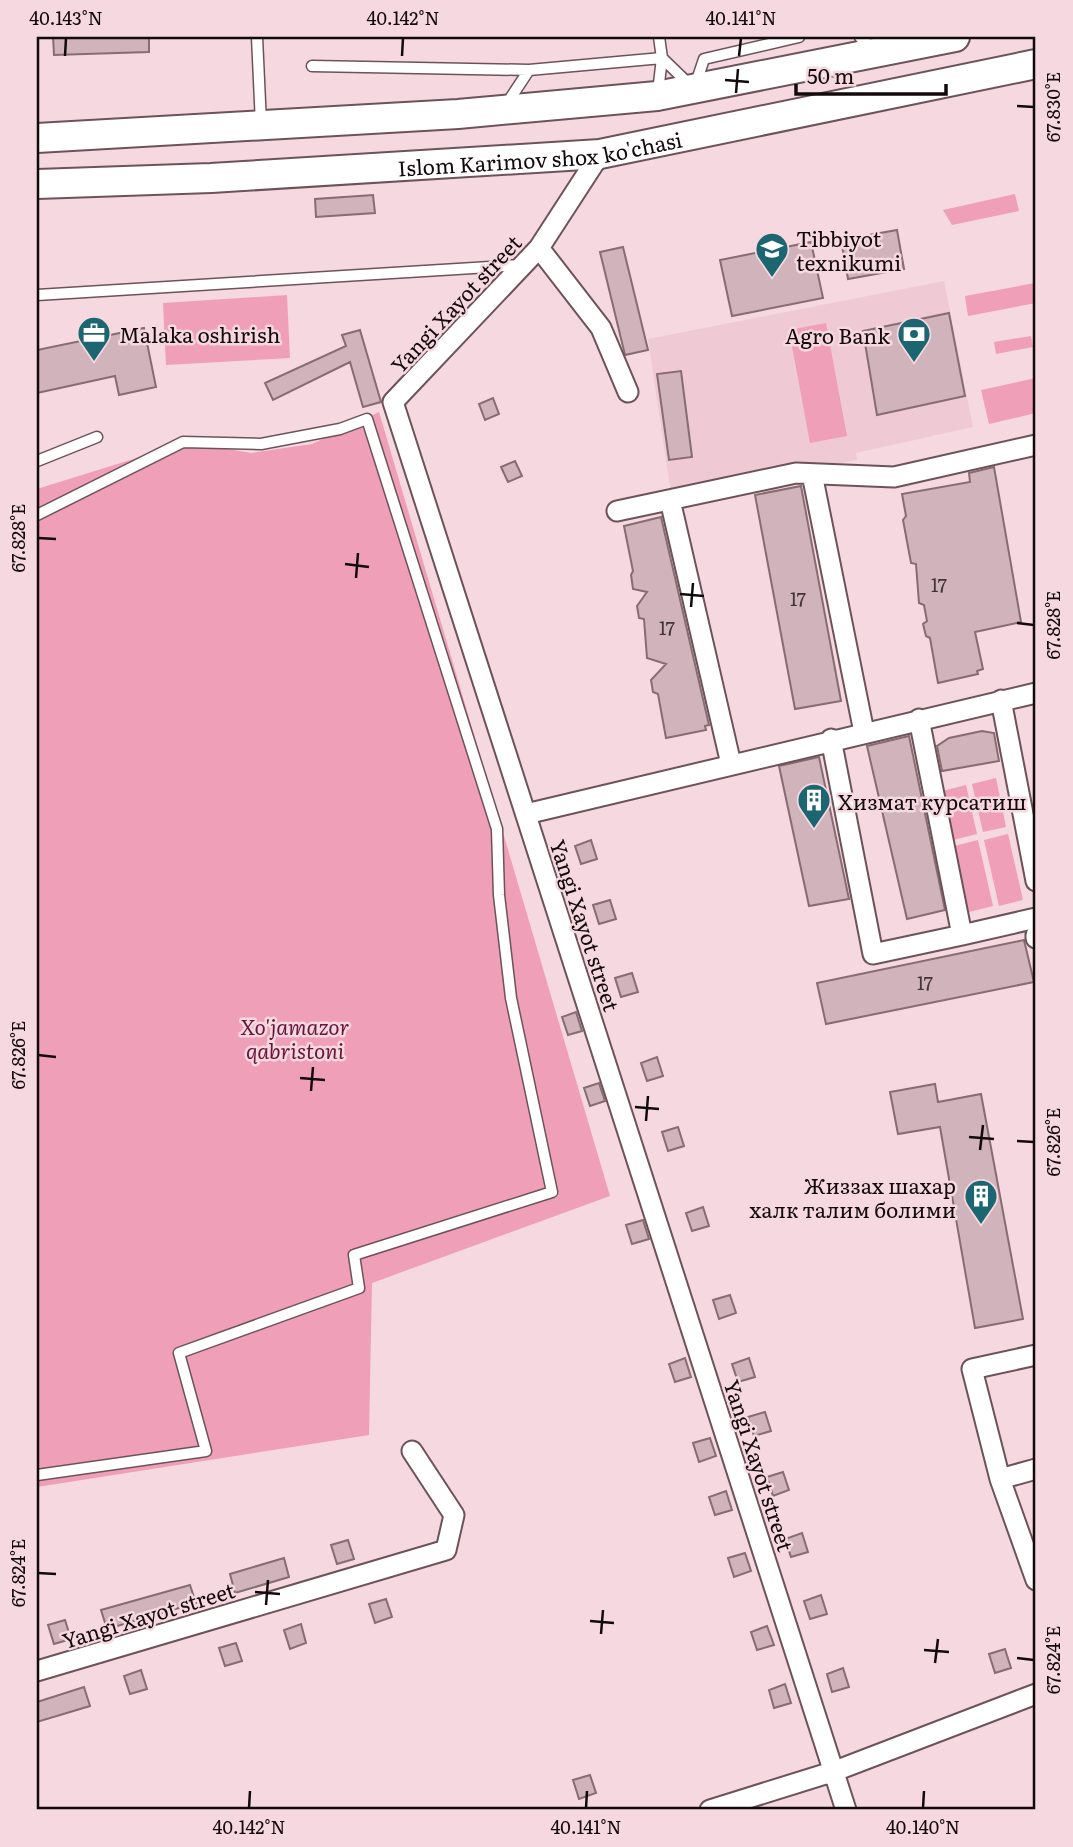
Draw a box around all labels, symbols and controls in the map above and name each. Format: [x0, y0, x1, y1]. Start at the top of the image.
text: 40.143°N [29, 4, 103, 31]
text: 40.142°N [367, 4, 439, 31]
text: 40.141°N [705, 4, 777, 31]
scale bar [796, 52, 947, 96]
text: 50 m [807, 59, 854, 90]
text: 67.830°E [1039, 72, 1066, 142]
street label: Islom Karimov shox ko'chasi [397, 122, 684, 182]
place label: Tibbiyot texnikumi [796, 222, 901, 277]
street label: Yangi Xayot street [383, 227, 528, 379]
school or university icon: Tibbiyot texnikumi [753, 230, 791, 279]
office icon: Malaka oshirish [75, 314, 113, 363]
bank icon: Agro Bank [895, 315, 933, 364]
place label: Malaka oshirish [119, 318, 280, 349]
place label: Agro Bank [785, 319, 890, 350]
text: 67.828°E [4, 503, 31, 573]
house number: 17 [931, 571, 947, 598]
house number: 17 [790, 585, 806, 612]
text: 67.828°E [1039, 590, 1066, 660]
house number: 17 [659, 614, 675, 641]
building icon: Хизмат курсатиш [795, 781, 833, 830]
place label: Хизмат курсатиш [838, 785, 1026, 816]
street label: Yangi Xayot street [544, 835, 629, 1015]
house number: 17 [917, 969, 933, 996]
park label: Xo'jamazor qabristoni [241, 1010, 350, 1065]
text: 67.826°E [4, 1021, 31, 1089]
text: 67.826°E [1039, 1108, 1066, 1176]
place label: Жиззах шахар халк талим болими [749, 1169, 956, 1224]
building icon: Жиззах шахар халк талим болими [962, 1177, 1000, 1226]
street label: Yangi Xayot street [718, 1375, 803, 1555]
text: 67.824°E [4, 1539, 31, 1607]
street label: Yangi Xayot street [58, 1573, 239, 1655]
text: 67.824°E [1039, 1626, 1066, 1694]
text: 40.142°N [213, 1813, 285, 1840]
text: 40.141°N [550, 1813, 622, 1840]
text: 40.140°N [886, 1813, 960, 1840]

